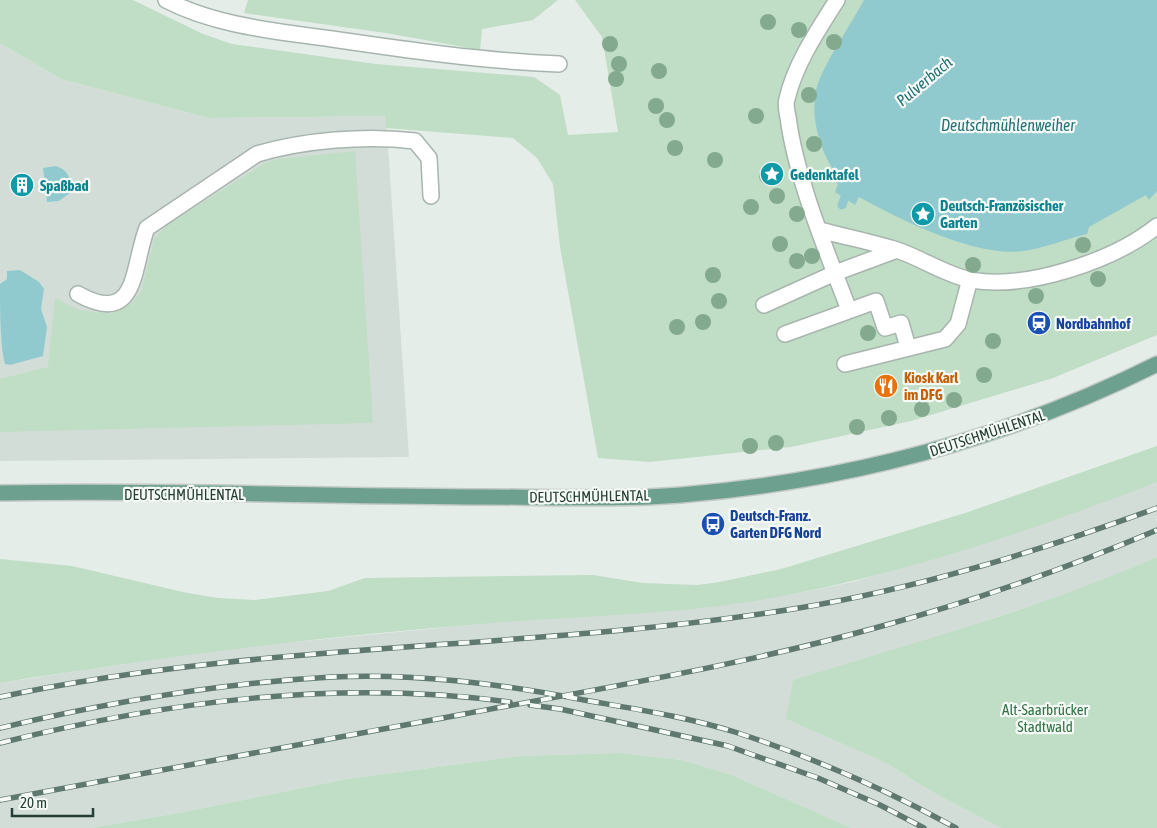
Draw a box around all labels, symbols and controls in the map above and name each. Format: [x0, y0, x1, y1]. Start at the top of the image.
water label: Pulverbach [893, 52, 956, 109]
water label: Deutschmühlenweiher [941, 116, 1076, 134]
place icon: Gedenktafel [759, 161, 785, 187]
place label: Gedenktafel [790, 166, 860, 183]
building icon: Spaßbad [9, 172, 35, 198]
place label: Spaßbad [40, 177, 89, 194]
place label: Deutsch-Französischer Garten [940, 197, 1064, 231]
place icon: Deutsch-Französischer Garten [910, 201, 936, 227]
station icon: Nordbahnhof [1026, 310, 1052, 336]
place label: Nordbahnhof [1056, 315, 1131, 332]
place label: Kiosk Karl im DFG [904, 369, 959, 403]
restaurant icon: Kiosk Karl im DFG [873, 373, 899, 399]
street label: DEUTSCHMÜHLENTAL [927, 406, 1047, 460]
street label: DEUTSCHMÜHLENTAL [124, 486, 244, 503]
street label: DEUTSCHMÜHLENTAL [529, 486, 649, 506]
place label: Deutsch-Franz. Garten DFG Nord [730, 507, 821, 541]
bus stop icon: Deutsch-Franz. Garten DFG Nord [700, 511, 726, 537]
park label: Alt-Saarbrücker Stadtwald [1002, 701, 1089, 735]
scale bar [12, 786, 94, 818]
text: 20 m [20, 794, 47, 811]

